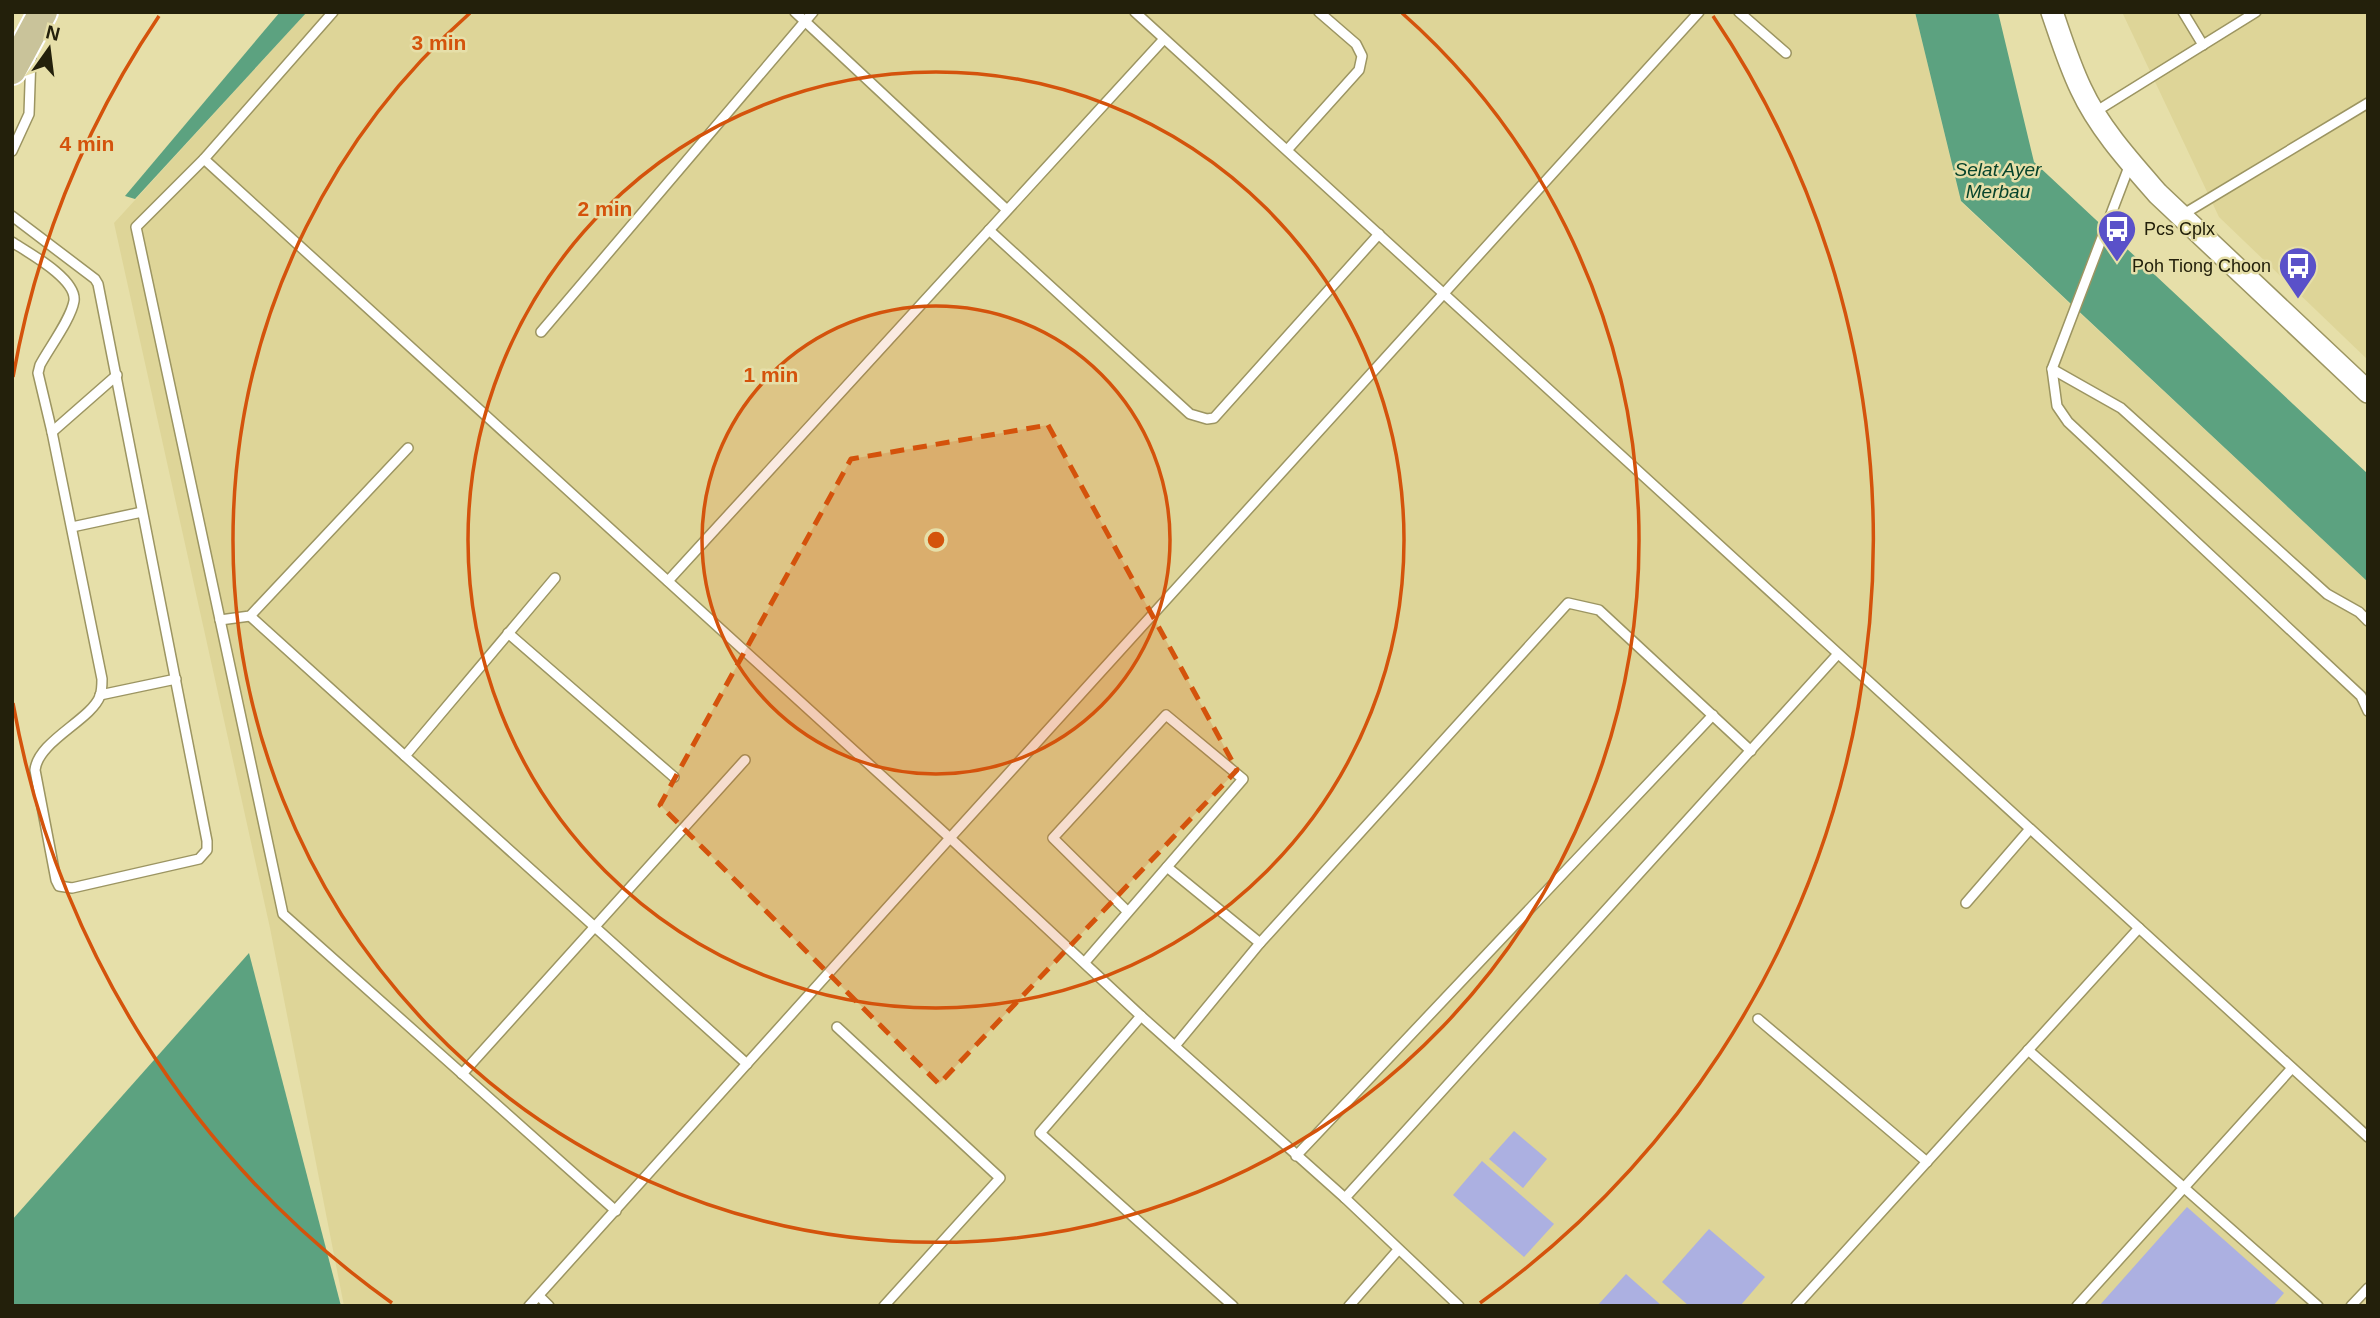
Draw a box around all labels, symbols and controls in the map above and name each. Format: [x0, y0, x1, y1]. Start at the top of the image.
north arrow [14, 14, 84, 84]
text: N [44, 21, 62, 45]
text: 3 min [412, 31, 466, 54]
text: 4 min [60, 132, 114, 155]
water label: Selat Ayer Merbau [1955, 159, 2042, 202]
text: 2 min [578, 197, 632, 220]
bus stop icon: Pcs Cplx [2096, 208, 2138, 263]
place label: Pcs Cplx [2144, 219, 2215, 239]
bus stop icon: Poh Tiong Choon [2277, 245, 2319, 300]
place label: Poh Tiong Choon [2132, 256, 2271, 276]
text: 1 min [744, 363, 798, 386]
centre of rings [924, 528, 948, 552]

